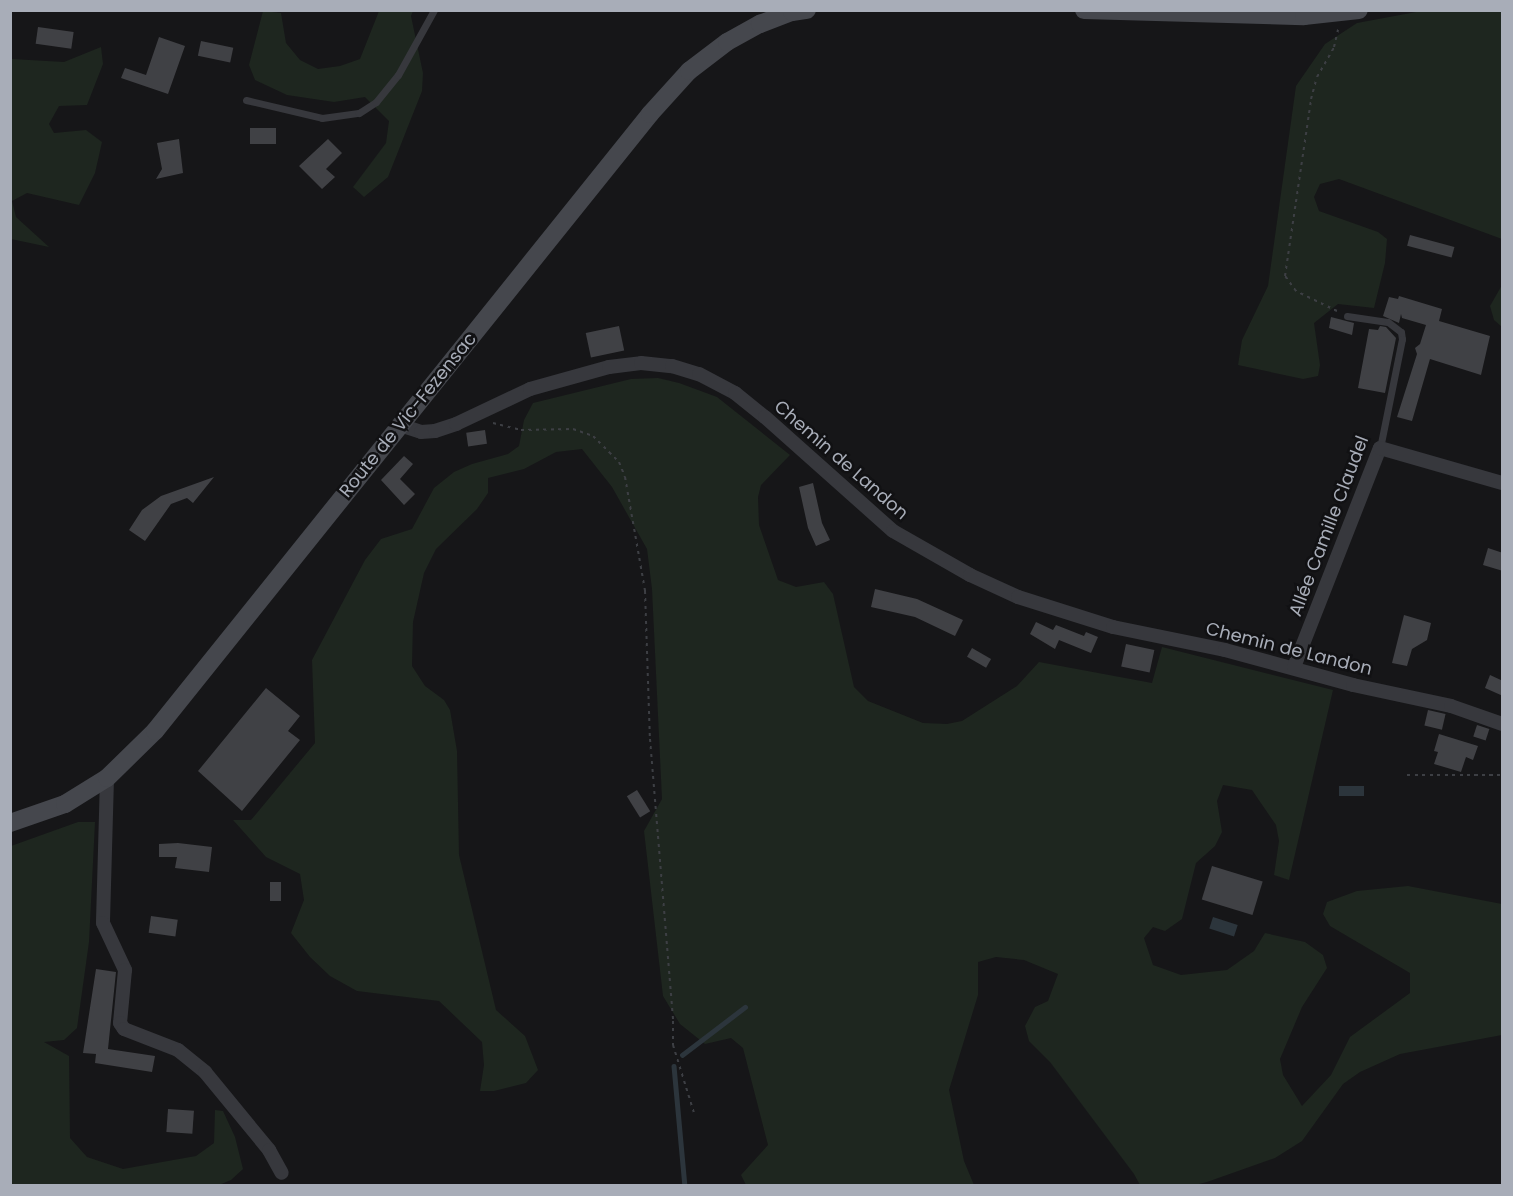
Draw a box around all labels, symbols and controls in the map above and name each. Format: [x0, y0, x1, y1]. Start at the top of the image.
street label: Route de Vic-Fezensac [335, 328, 481, 502]
street label: Chemin de Landon [770, 396, 912, 524]
street label: Allée Camille Claudel [1285, 433, 1373, 619]
street label: Chemin de Landon [1204, 618, 1374, 680]

